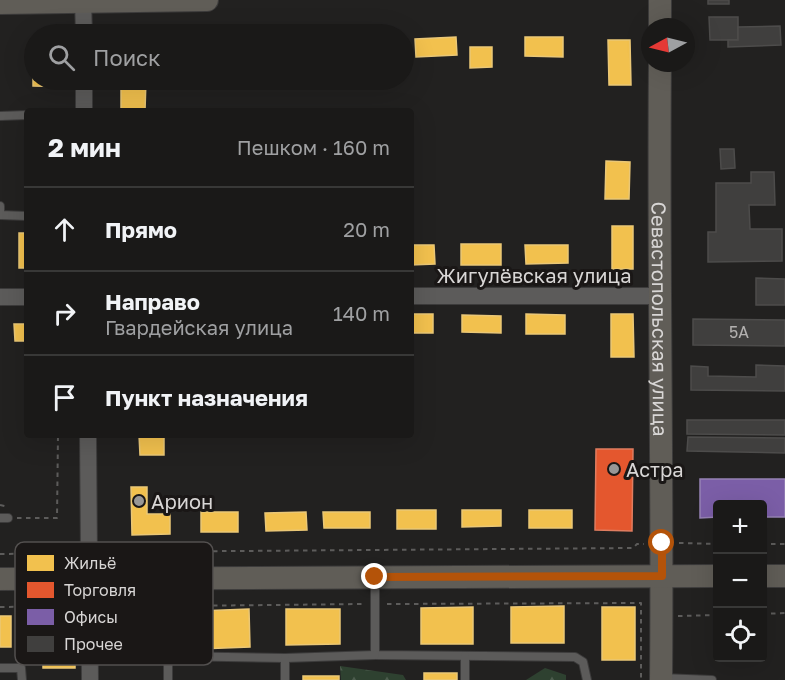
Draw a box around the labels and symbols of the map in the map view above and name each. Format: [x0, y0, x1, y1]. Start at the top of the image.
north arrow [641, 18, 695, 72]
street label: Севастопольская улица [648, 201, 673, 437]
street label: Жигулёвская улица [437, 263, 631, 287]
house number: 5А [729, 322, 749, 342]
place label: Астра [626, 457, 684, 481]
marker: Астра [607, 462, 621, 476]
place label: Арион [151, 489, 213, 513]
marker: Арион [132, 494, 146, 508]
route start [648, 529, 674, 555]
legend [15, 542, 213, 665]
text: Жильё [64, 553, 116, 573]
route end [361, 563, 387, 589]
text: Торговля [64, 580, 136, 600]
text: Офисы [64, 607, 118, 627]
text: Прочее [64, 634, 123, 654]

